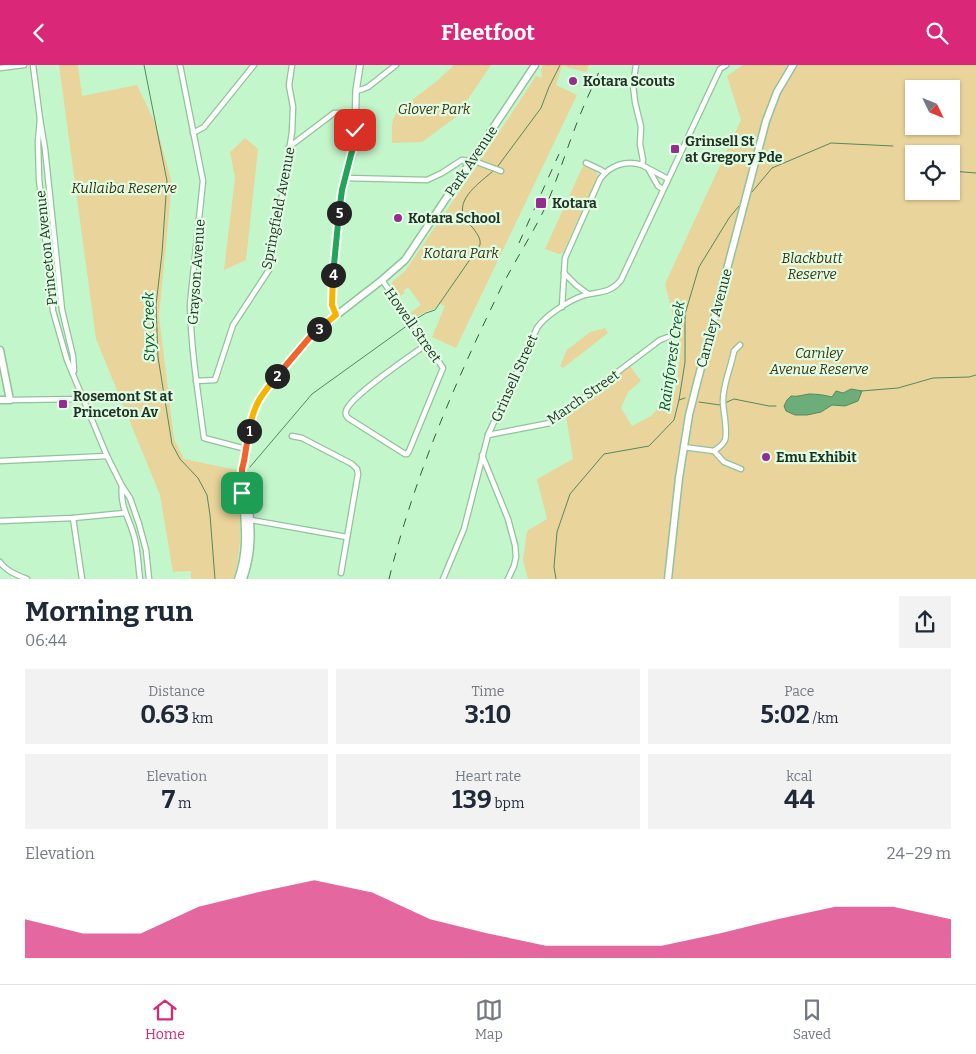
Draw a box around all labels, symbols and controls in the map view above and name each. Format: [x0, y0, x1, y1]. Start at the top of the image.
icon: back [25, 19, 53, 47]
text: Fleetfoot [441, 19, 535, 46]
icon: search [923, 19, 951, 47]
place label: Kotara Scouts [583, 73, 675, 90]
marker: Kotara Scouts [567, 75, 579, 87]
north arrow [905, 80, 960, 135]
map controls [905, 80, 960, 200]
park label: Glover Park [398, 101, 471, 118]
pin [334, 109, 376, 151]
icon: check [341, 116, 369, 144]
street label: Park Avenue [442, 123, 501, 200]
place label: Grinsell St at Gregory Pde [685, 133, 783, 166]
marker: Grinsell St at Gregory Pde [669, 143, 681, 155]
button: locate [905, 145, 960, 200]
street label: Springfield Avenue [258, 146, 299, 271]
park label: Kullaiba Reserve [71, 180, 177, 197]
street label: Princeton Avenue [32, 190, 61, 306]
place label: Kotara [552, 195, 597, 212]
marker: Kotara [534, 196, 548, 210]
pin: 5 [326, 201, 352, 225]
text: 5 [336, 205, 343, 222]
place label: Kotara School [408, 210, 501, 227]
marker: Kotara School [392, 212, 404, 224]
street label: Grayson Avenue [184, 219, 209, 326]
park label: Kotara Park [423, 245, 499, 262]
park label: Blackbutt Reserve [782, 250, 843, 283]
pin: 4 [320, 263, 346, 287]
text: 4 [329, 267, 338, 284]
street label: Carnley Avenue [693, 267, 736, 370]
street label: Howell Street [380, 284, 445, 366]
water label: Styx Creek [139, 291, 159, 362]
water label: Rainforest Creek [655, 299, 689, 412]
pin: 3 [306, 317, 332, 341]
text: 3 [315, 321, 324, 338]
street label: Grinsell Street [488, 332, 541, 425]
park label: Carnley Avenue Reserve [769, 345, 868, 378]
pin: 2 [264, 363, 290, 389]
street label: March Street [544, 366, 622, 428]
text: 2 [274, 368, 281, 385]
place label: Rosemont St at Princeton Av [73, 388, 173, 421]
marker: Rosemont St at Princeton Av [57, 398, 69, 410]
pin: 1 [236, 419, 262, 443]
text: 1 [246, 423, 253, 440]
place label: Emu Exhibit [776, 449, 857, 466]
marker: Emu Exhibit [760, 451, 772, 463]
pin [221, 472, 263, 514]
icon: arrive [228, 479, 256, 507]
text: Morning run [25, 595, 193, 628]
button: share [899, 596, 951, 648]
text: 06:44 [25, 631, 67, 650]
text: Distance [148, 683, 205, 700]
text: Time [471, 683, 505, 700]
text: Pace [784, 683, 814, 700]
text: 0.63 [140, 700, 189, 730]
text: 3:10 [465, 700, 511, 730]
text: 5:02 [760, 700, 810, 730]
text: km [189, 710, 213, 727]
text: /km [810, 710, 838, 727]
text: Elevation [146, 768, 207, 785]
text: Heart rate [455, 768, 521, 785]
text: kcal [786, 768, 812, 785]
text: 7 [162, 785, 175, 815]
text: 139 [452, 785, 492, 815]
text: 44 [784, 785, 815, 815]
text: m [175, 795, 191, 812]
text: bpm [492, 795, 524, 812]
text: Elevation [25, 844, 95, 863]
text: 24–29 m [887, 844, 951, 863]
tab: Home [145, 996, 185, 1043]
tab: Map [475, 996, 503, 1043]
tab: Saved [793, 996, 831, 1043]

